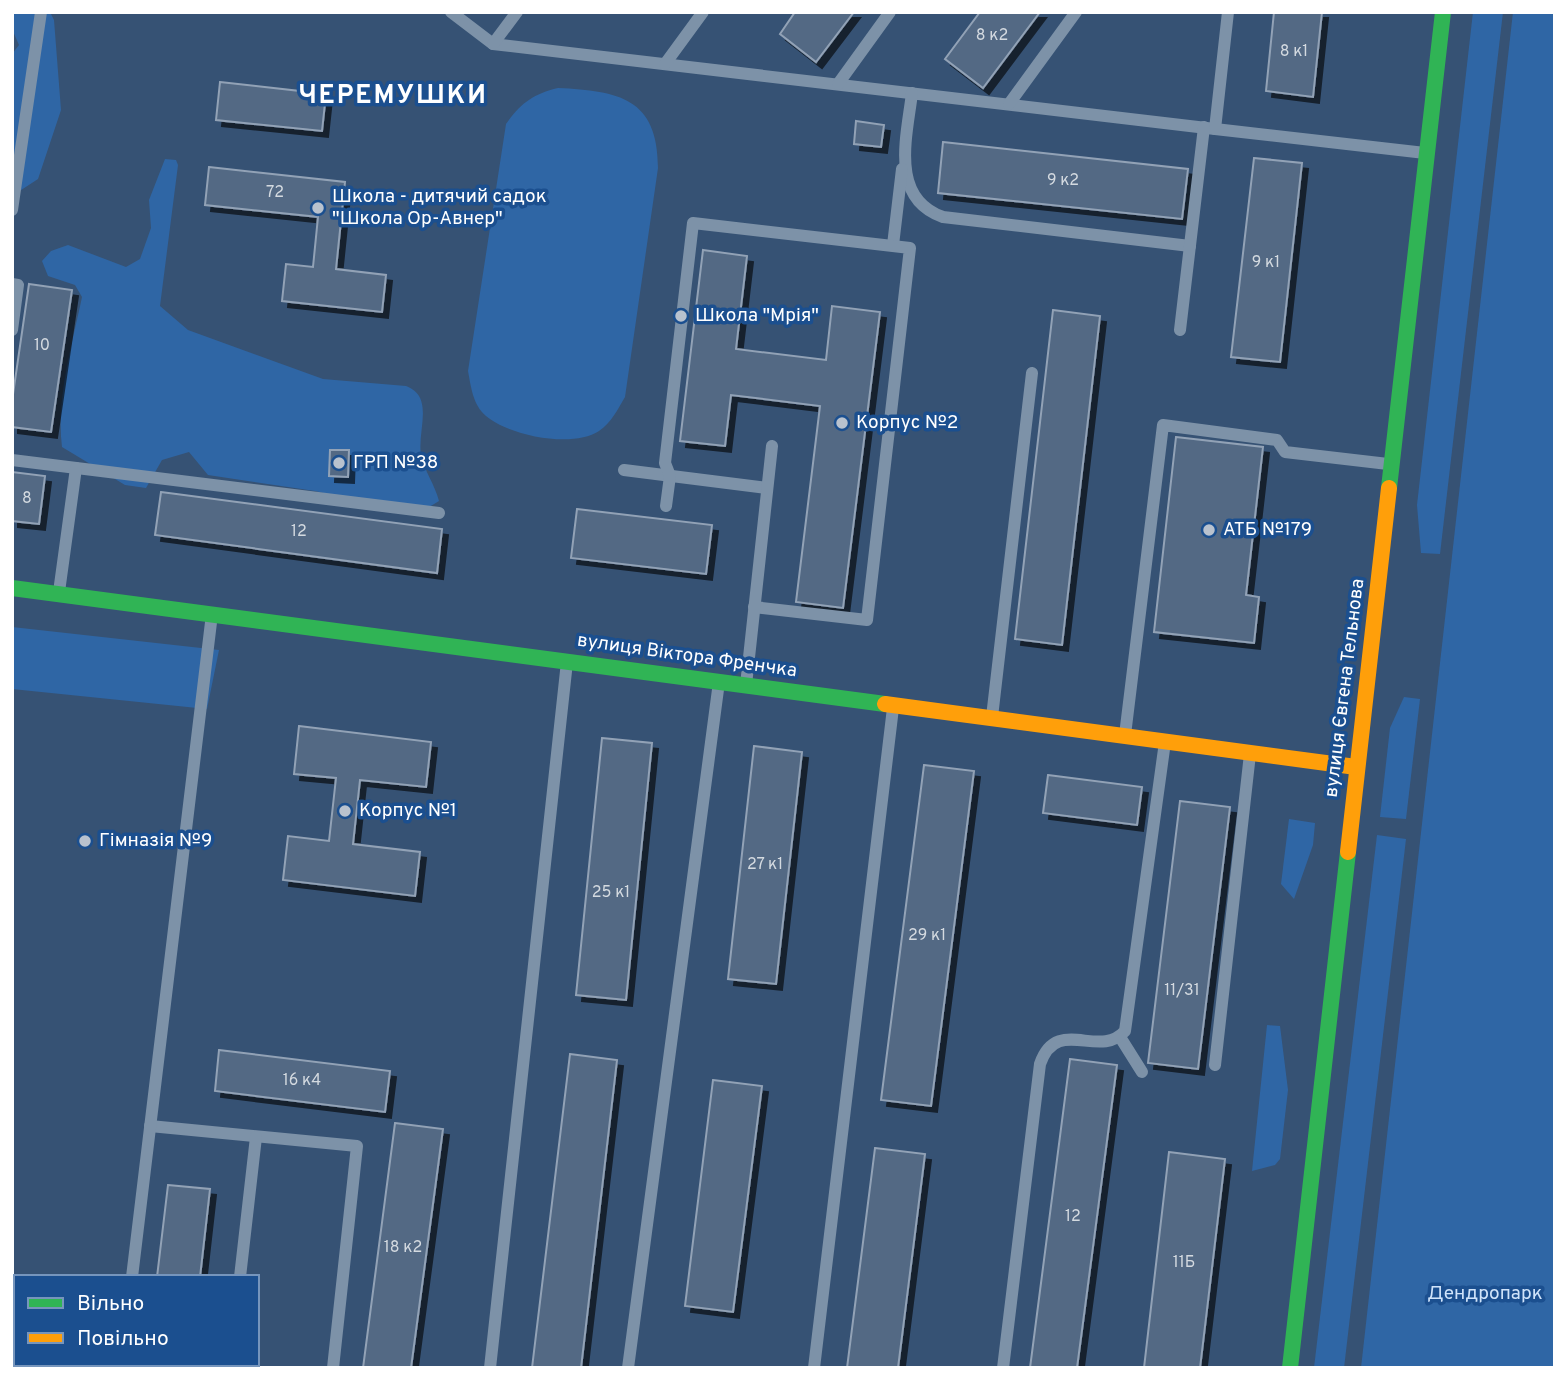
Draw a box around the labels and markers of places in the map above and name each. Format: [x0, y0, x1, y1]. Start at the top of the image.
place label: Школа - дитячий садок "Школа Ор-Авнер" [332, 185, 547, 231]
marker: Школа - дитячий садок "Школа Ор-Авнер" [310, 200, 326, 216]
place label: Школа "Мрія" [695, 304, 819, 328]
marker: Школа "Мрія" [673, 308, 689, 324]
place label: Корпус №2 [856, 411, 958, 435]
marker: Корпус №2 [834, 415, 850, 431]
place label: ГРП №38 [353, 451, 438, 475]
marker: ГРП №38 [331, 455, 347, 471]
place label: АТБ №179 [1223, 518, 1312, 542]
marker: АТБ №179 [1201, 522, 1217, 538]
place label: Корпус №1 [359, 799, 457, 823]
marker: Корпус №1 [337, 803, 353, 819]
place label: Гімназія №9 [99, 829, 212, 853]
marker: Гімназія №9 [77, 833, 93, 849]

